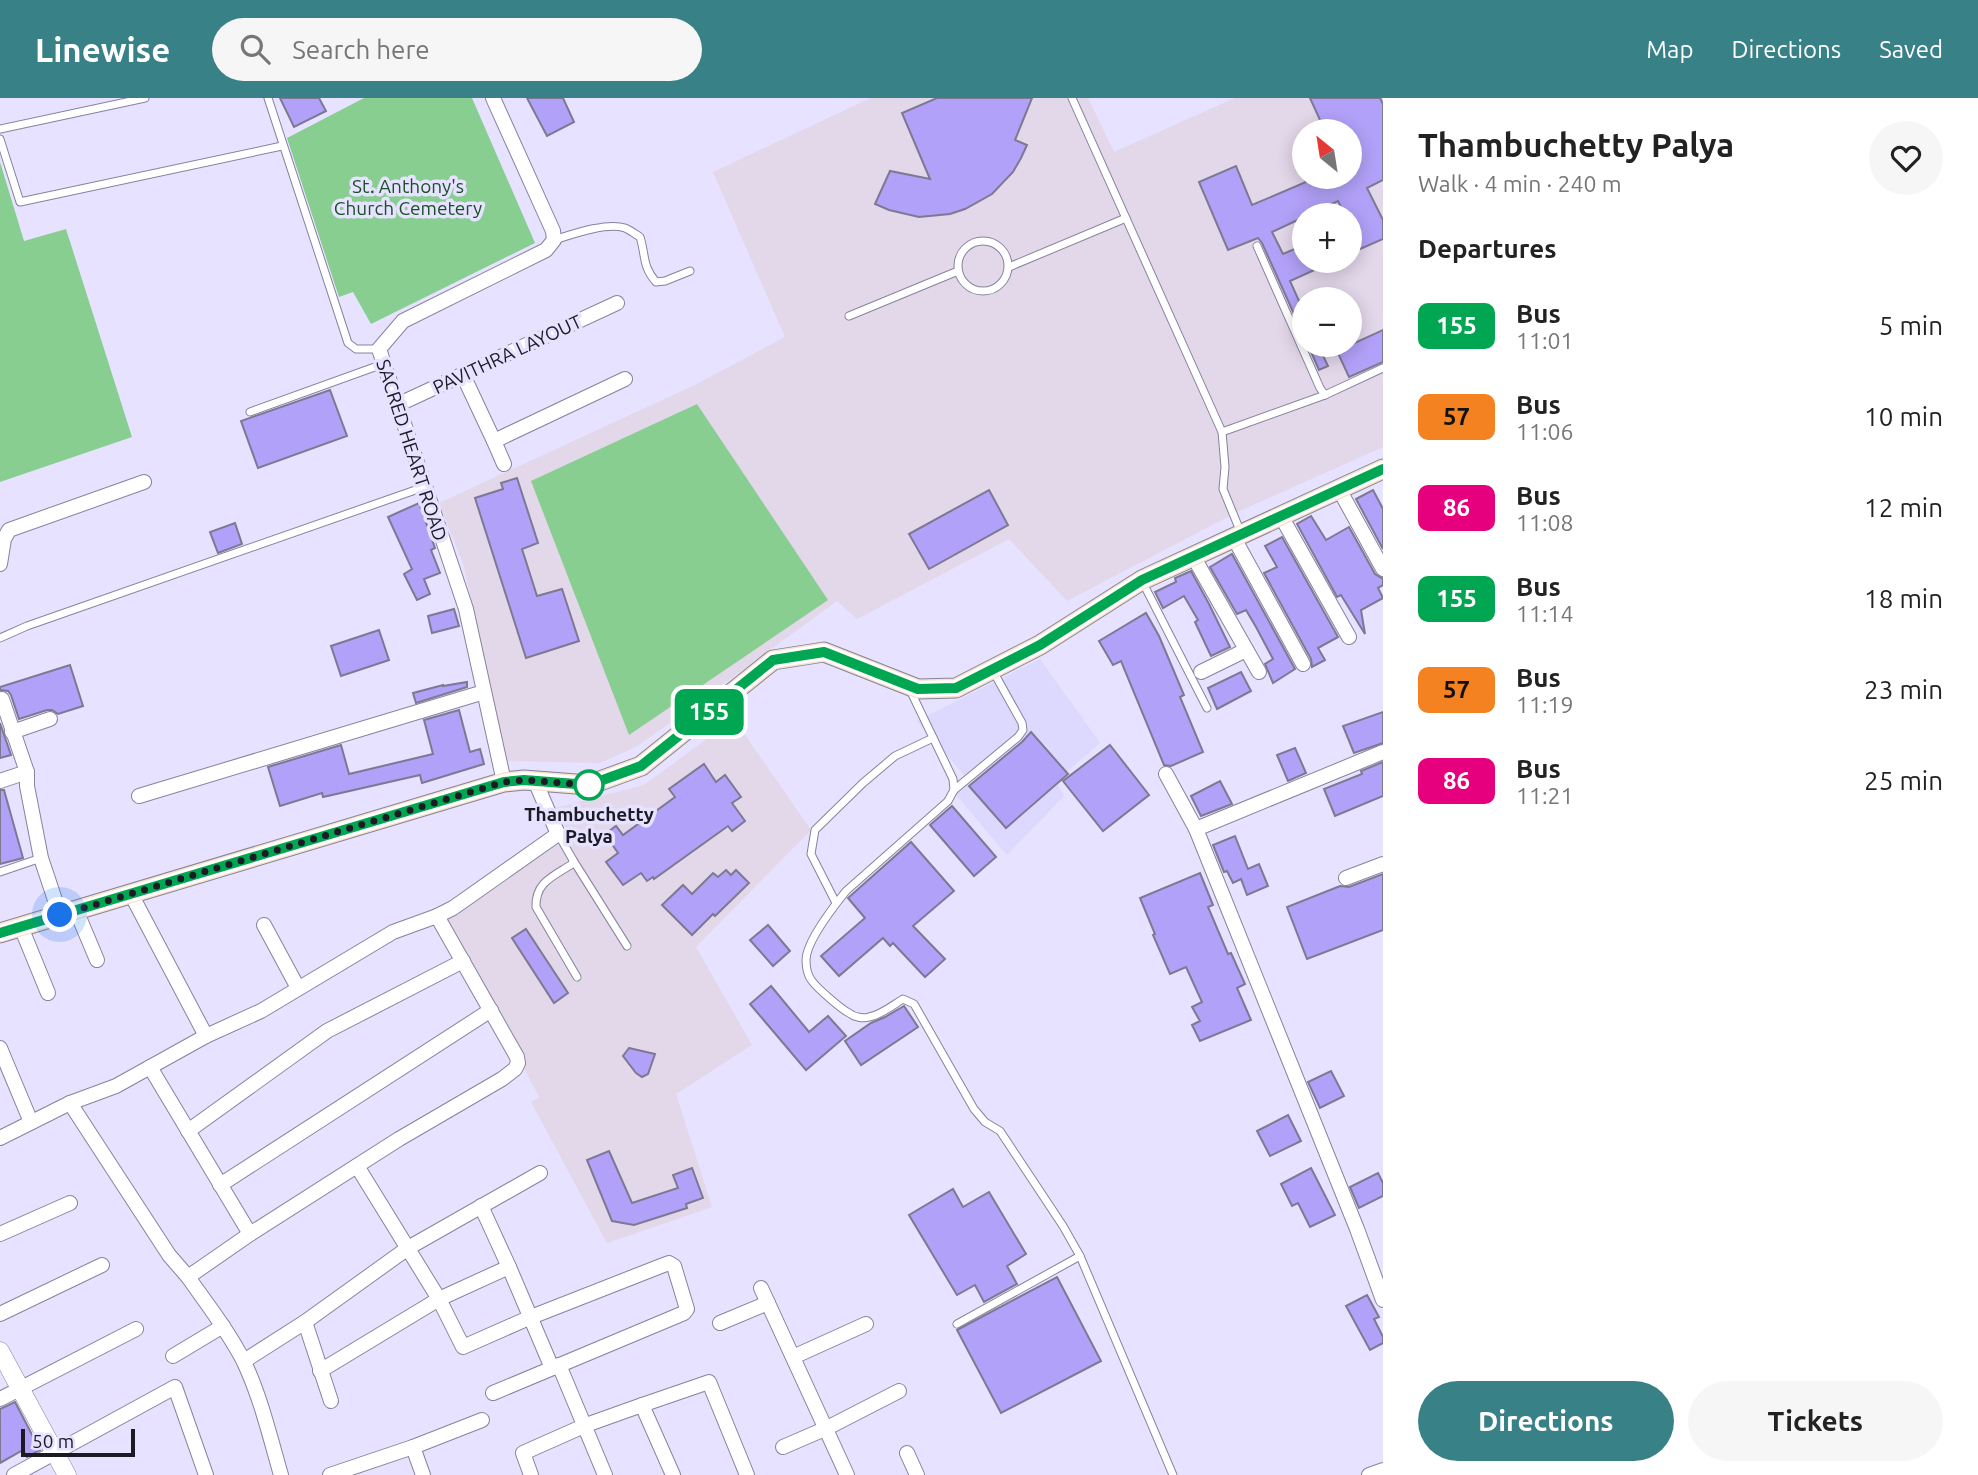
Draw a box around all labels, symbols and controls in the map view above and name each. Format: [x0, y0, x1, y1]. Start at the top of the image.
search box [212, 18, 702, 81]
icon: search [236, 30, 274, 68]
text: Linewise [35, 31, 170, 68]
text: Search here [292, 35, 430, 64]
text: Map [1646, 36, 1693, 63]
text: Directions [1731, 36, 1841, 63]
text: Saved [1879, 36, 1943, 63]
north arrow [1292, 119, 1362, 189]
map controls [1292, 119, 1362, 357]
button: heart [1869, 121, 1943, 195]
text: Thambuchetty Palya [1418, 126, 1734, 163]
text: Walk · 4 min · 240 m [1418, 171, 1622, 196]
park label: St. Anthony's Church Cemetery [334, 175, 482, 219]
button: + [1292, 203, 1362, 273]
text: Departures [1418, 234, 1556, 263]
button: − [1292, 287, 1362, 357]
text: Bus [1516, 299, 1561, 328]
street label: PAVITHRA LAYOUT [429, 310, 585, 398]
text: 5 min [1879, 311, 1943, 340]
text: 155 [1436, 312, 1477, 339]
text: 11:01 [1516, 328, 1574, 353]
street label: SACRED HEART ROAD [372, 357, 452, 543]
text: Bus [1516, 390, 1561, 419]
text: 10 min [1864, 402, 1943, 431]
text: 57 [1443, 403, 1470, 430]
text: 11:06 [1516, 419, 1574, 444]
text: Bus [1516, 481, 1561, 510]
text: 12 min [1864, 493, 1943, 522]
text: 86 [1443, 494, 1470, 521]
text: 11:08 [1516, 510, 1574, 535]
text: Bus [1516, 572, 1561, 601]
text: 18 min [1864, 584, 1943, 613]
text: 155 [1436, 585, 1477, 612]
text: 11:14 [1516, 601, 1574, 626]
text: Bus [1516, 663, 1561, 692]
text: 23 min [1864, 675, 1943, 704]
text: 57 [1443, 676, 1470, 703]
line badge: 155 [669, 689, 749, 735]
text: 11:19 [1516, 692, 1574, 717]
text: 155 [689, 698, 729, 725]
text: Bus [1516, 754, 1561, 783]
text: 25 min [1864, 766, 1943, 795]
text: 86 [1443, 767, 1470, 794]
marker: Thambuchetty Palya [574, 770, 604, 800]
text: 11:21 [1516, 783, 1574, 808]
place label: Thambuchetty Palya [524, 803, 654, 847]
your location [42, 897, 77, 932]
button: Directions [1418, 1381, 1674, 1461]
button: Tickets [1688, 1381, 1943, 1461]
scale bar [21, 1426, 135, 1458]
text: 50 m [32, 1430, 74, 1452]

